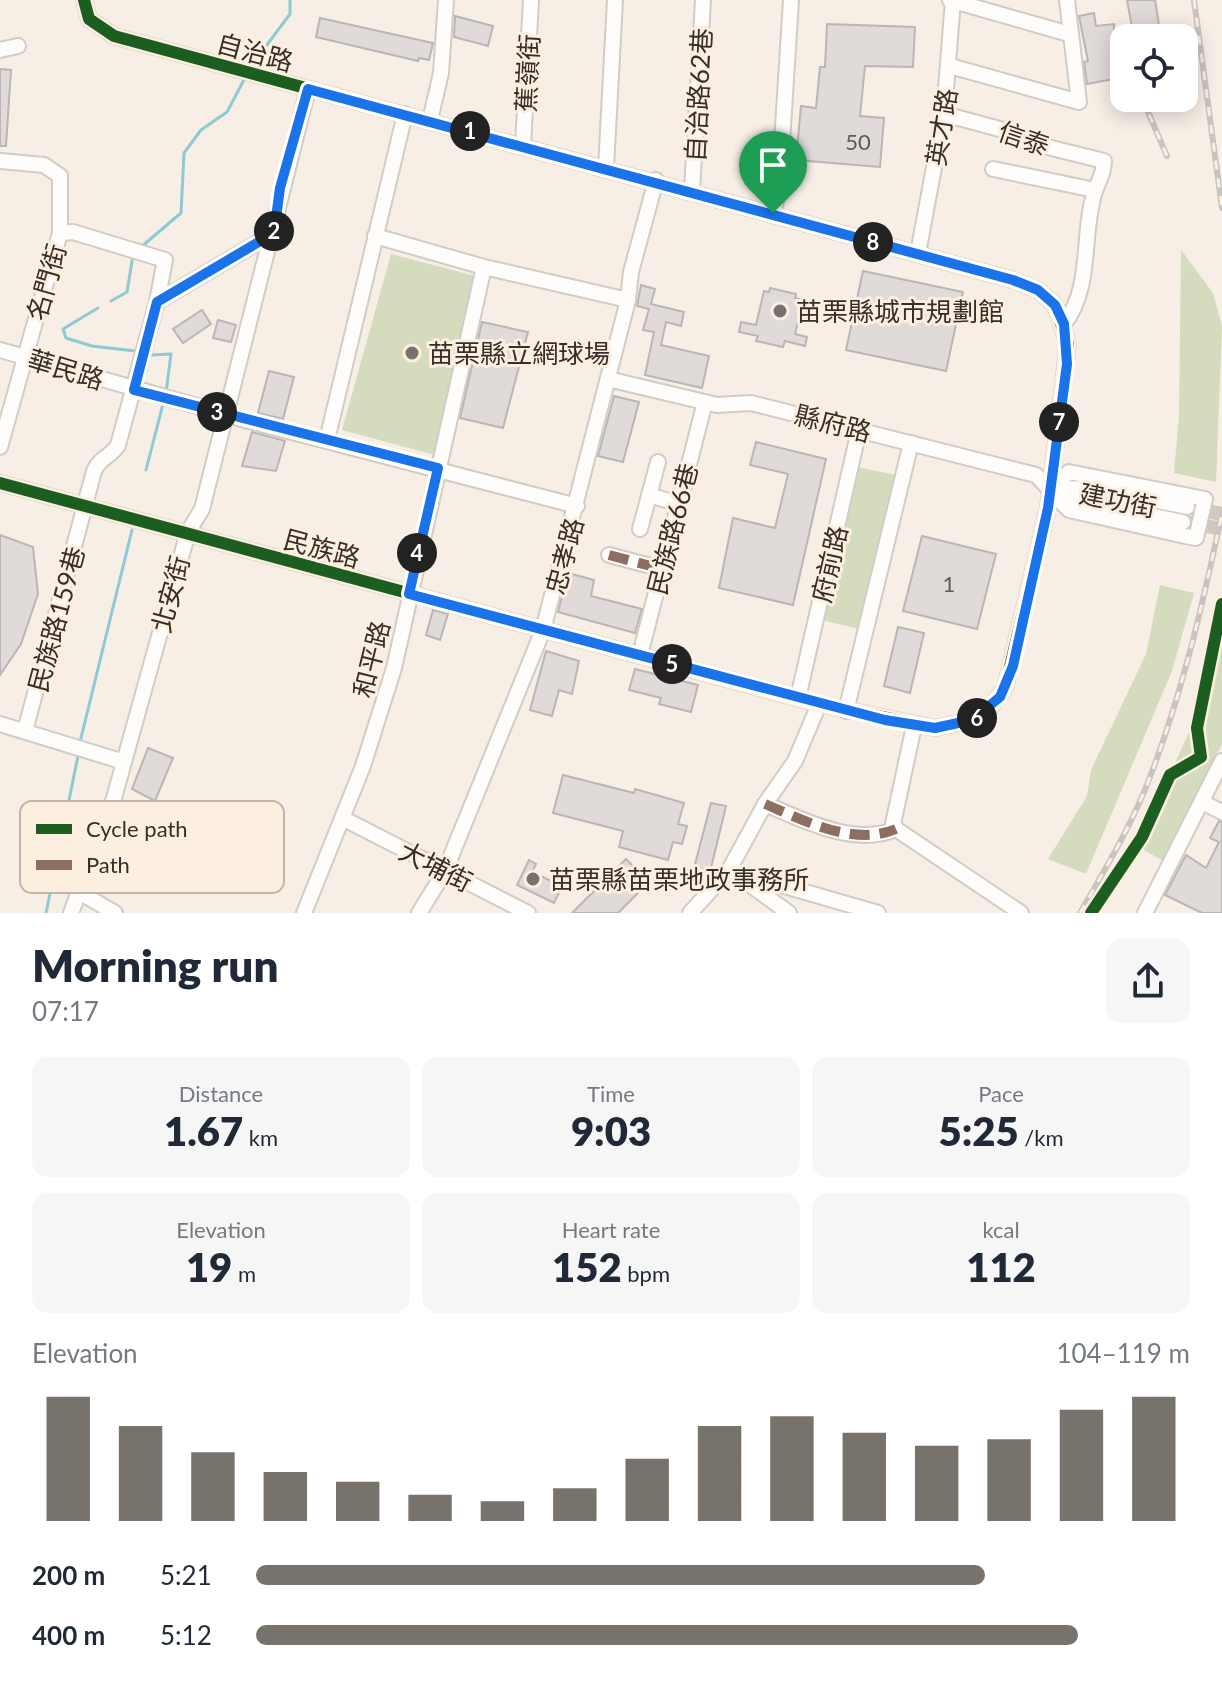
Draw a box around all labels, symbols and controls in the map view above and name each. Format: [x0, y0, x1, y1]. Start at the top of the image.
map controls [1110, 24, 1198, 112]
button: locate [1110, 24, 1198, 112]
street label: 自治路 [213, 26, 297, 78]
street label: 自治路62巷 [679, 27, 717, 163]
street label: 蕉嶺街 [509, 33, 545, 113]
street label: 英才路 [919, 86, 963, 168]
pin: 1 [450, 111, 490, 151]
street label: 信泰 [994, 114, 1054, 162]
text: 1 [464, 117, 476, 144]
house number: 50 [845, 128, 871, 155]
pin [739, 131, 807, 213]
icon: arrive [751, 143, 795, 187]
pin: 2 [254, 211, 294, 251]
text: 2 [268, 217, 280, 244]
pin: 8 [853, 222, 893, 262]
text: 8 [867, 228, 879, 255]
street label: 名門街 [20, 240, 72, 324]
place label: 苗栗縣城市規劃館 [796, 295, 1004, 327]
marker: 苗栗縣城市規劃館 [771, 302, 789, 320]
place label: 苗栗縣立網球場 [428, 337, 610, 369]
street label: 華民路 [24, 342, 108, 396]
marker: 苗栗縣立網球場 [403, 344, 421, 362]
pin: 3 [197, 392, 237, 432]
text: 3 [211, 398, 223, 425]
street label: 縣府路 [791, 398, 875, 448]
pin: 7 [1039, 402, 1079, 442]
text: 7 [1053, 408, 1065, 435]
street label: 民族路66巷 [640, 460, 704, 598]
street label: 建功街 [1077, 477, 1159, 523]
street label: 忠孝路 [538, 514, 590, 598]
street label: 民族路 [280, 522, 364, 574]
street label: 府前路 [805, 522, 853, 606]
pin: 4 [397, 533, 437, 573]
text: 4 [411, 539, 423, 566]
street label: 民族路159巷 [21, 543, 91, 695]
street label: 北安街 [144, 552, 196, 636]
house number: 1 [943, 570, 955, 597]
street label: 和平路 [346, 617, 396, 701]
pin: 5 [652, 644, 692, 684]
text: 5 [666, 650, 678, 677]
pin: 6 [957, 698, 997, 738]
text: 6 [971, 704, 983, 731]
legend [20, 801, 284, 893]
text: Cycle path [86, 815, 188, 842]
street label: 大埔街 [394, 834, 478, 898]
text: Path [86, 851, 130, 878]
place label: 苗栗縣苗栗地政事務所 [549, 863, 809, 895]
marker: 苗栗縣苗栗地政事務所 [524, 870, 542, 888]
text: Morning run [32, 939, 279, 991]
button: share [1106, 939, 1190, 1023]
text: 07:17 [32, 995, 99, 1027]
text: Distance [179, 1080, 263, 1107]
text: Time [587, 1080, 635, 1107]
text: Pace [978, 1080, 1024, 1107]
text: 1.67 [164, 1107, 243, 1155]
text: 9:03 [571, 1107, 651, 1155]
text: 5:25 [938, 1107, 1019, 1155]
text: km [243, 1124, 278, 1151]
text: /km [1019, 1124, 1064, 1151]
text: Elevation [176, 1216, 266, 1243]
text: Heart rate [562, 1216, 660, 1243]
text: kcal [982, 1216, 1020, 1243]
text: 19 [186, 1243, 232, 1291]
text: 152 [552, 1243, 622, 1291]
text: 112 [966, 1243, 1036, 1291]
text: m [232, 1260, 256, 1287]
text: bpm [622, 1260, 670, 1287]
text: Elevation [32, 1337, 138, 1369]
text: 104–119 m [1056, 1337, 1190, 1369]
text: 200 m [32, 1559, 105, 1591]
text: 5:21 [160, 1559, 212, 1591]
text: 400 m [32, 1619, 105, 1651]
text: 5:12 [160, 1619, 212, 1651]

